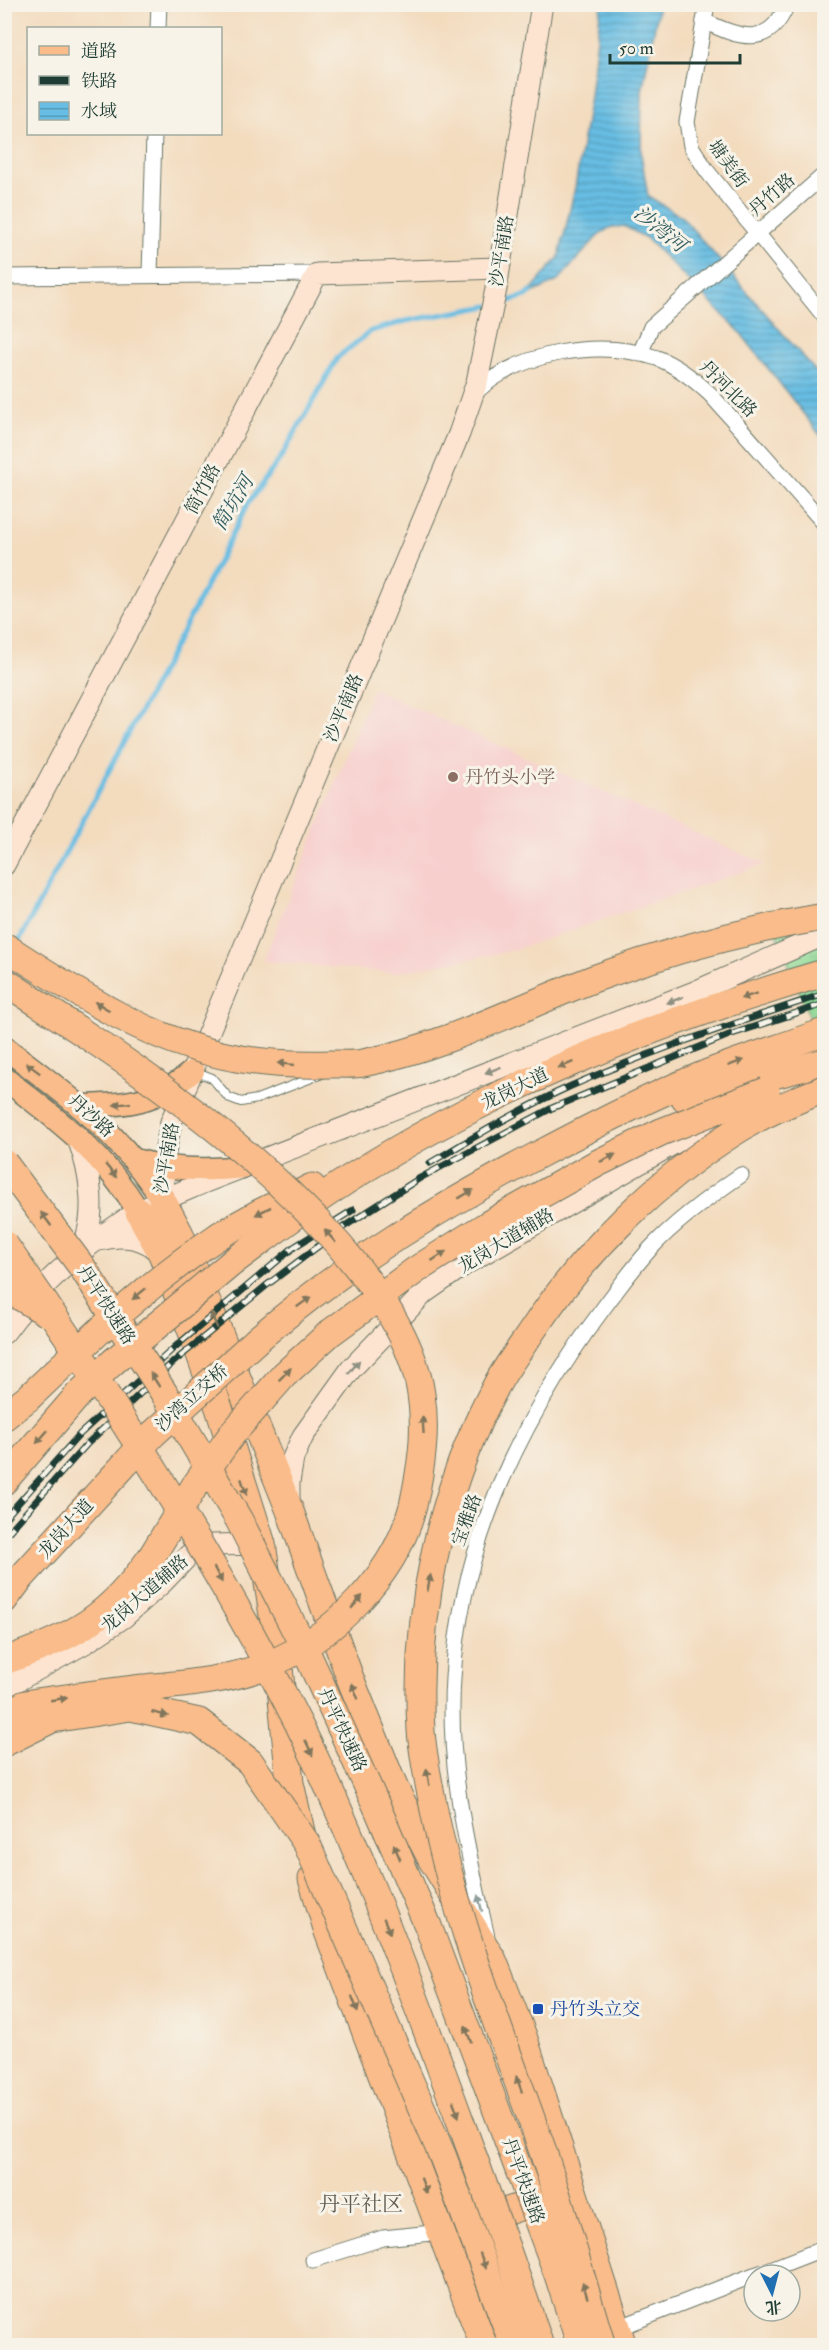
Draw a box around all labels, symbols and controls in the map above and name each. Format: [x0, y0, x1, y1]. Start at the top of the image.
legend [27, 27, 222, 135]
scale bar [610, 27, 740, 65]
text: 50 m [619, 37, 654, 60]
text: 道路 [81, 40, 117, 63]
text: 铁路 [81, 70, 117, 93]
text: 水域 [81, 100, 117, 123]
street label: 塘美街 [703, 135, 753, 193]
street label: 丹竹路 [744, 169, 800, 221]
water label: 沙湾河 [629, 200, 694, 259]
street label: 沙平南路 [485, 214, 519, 288]
street label: 丹河北路 [694, 355, 762, 423]
street label: 简竹路 [180, 460, 226, 518]
water label: 简坑河 [207, 468, 261, 535]
street label: 沙平南路 [319, 670, 369, 746]
place label: 丹竹头小学 [465, 766, 555, 789]
marker: 丹竹头小学 [446, 770, 460, 784]
one-way arrow [740, 992, 758, 1001]
one-way arrow [665, 995, 683, 1005]
one-way arrow [94, 1000, 110, 1011]
one-way arrow [727, 1058, 745, 1068]
one-way arrow [276, 1059, 295, 1069]
one-way arrow [557, 1061, 575, 1070]
one-way arrow [26, 1063, 41, 1075]
street label: 龙岗大道 [478, 1063, 552, 1115]
one-way arrow [483, 1065, 501, 1075]
street label: 丹沙路 [63, 1089, 119, 1143]
one-way arrow [113, 1099, 132, 1109]
street label: 沙平南路 [149, 1121, 185, 1195]
one-way arrow [600, 1153, 617, 1163]
one-way arrow [105, 1163, 118, 1179]
one-way arrow [458, 1188, 474, 1199]
street label: 龙岗大道辅路 [454, 1203, 558, 1279]
one-way arrow [255, 1206, 272, 1216]
one-way arrow [40, 1211, 52, 1227]
one-way arrow [324, 1228, 337, 1244]
one-way arrow [431, 1250, 448, 1261]
street label: 丹平快速路 [72, 1261, 140, 1349]
one-way arrow [131, 1288, 147, 1301]
one-way arrow [295, 1296, 311, 1308]
one-way arrow [209, 1311, 218, 1329]
street label: 沙湾立交桥 [151, 1359, 233, 1437]
one-way arrow [347, 1360, 360, 1375]
one-way arrow [277, 1367, 291, 1381]
one-way arrow [150, 1372, 161, 1388]
one-way arrow [418, 1416, 428, 1435]
one-way arrow [36, 1429, 49, 1444]
one-way arrow [240, 1478, 249, 1496]
street label: 宝雅路 [447, 1491, 487, 1549]
street label: 龙岗大道 [33, 1495, 99, 1563]
street label: 龙岗大道辅路 [97, 1550, 193, 1638]
one-way arrow [213, 1567, 223, 1584]
one-way arrow [425, 1573, 434, 1592]
one-way arrow [350, 1595, 364, 1610]
one-way arrow [350, 1682, 360, 1700]
street label: 丹平快速路 [313, 1684, 371, 1776]
one-way arrow [50, 1694, 69, 1703]
one-way arrow [151, 1709, 170, 1719]
one-way arrow [305, 1739, 314, 1756]
one-way arrow [423, 1767, 432, 1786]
one-way arrow [392, 1843, 402, 1861]
one-way arrow [474, 1894, 484, 1913]
one-way arrow [382, 1918, 392, 1936]
one-way arrow [351, 1995, 361, 2013]
place label: 丹竹头立交 [550, 1998, 640, 2021]
marker: 丹竹头立交 [531, 2002, 545, 2016]
one-way arrow [463, 2025, 473, 2043]
one-way arrow [513, 2075, 523, 2093]
one-way arrow [451, 2100, 461, 2118]
street label: 丹平快速路 [497, 2135, 549, 2227]
one-way arrow [420, 2177, 429, 2195]
district label: 丹平社区 [319, 2191, 403, 2218]
one-way arrow [479, 2252, 488, 2270]
north arrow [742, 2263, 802, 2323]
one-way arrow [580, 2280, 589, 2298]
text: 北 [764, 2296, 782, 2318]

